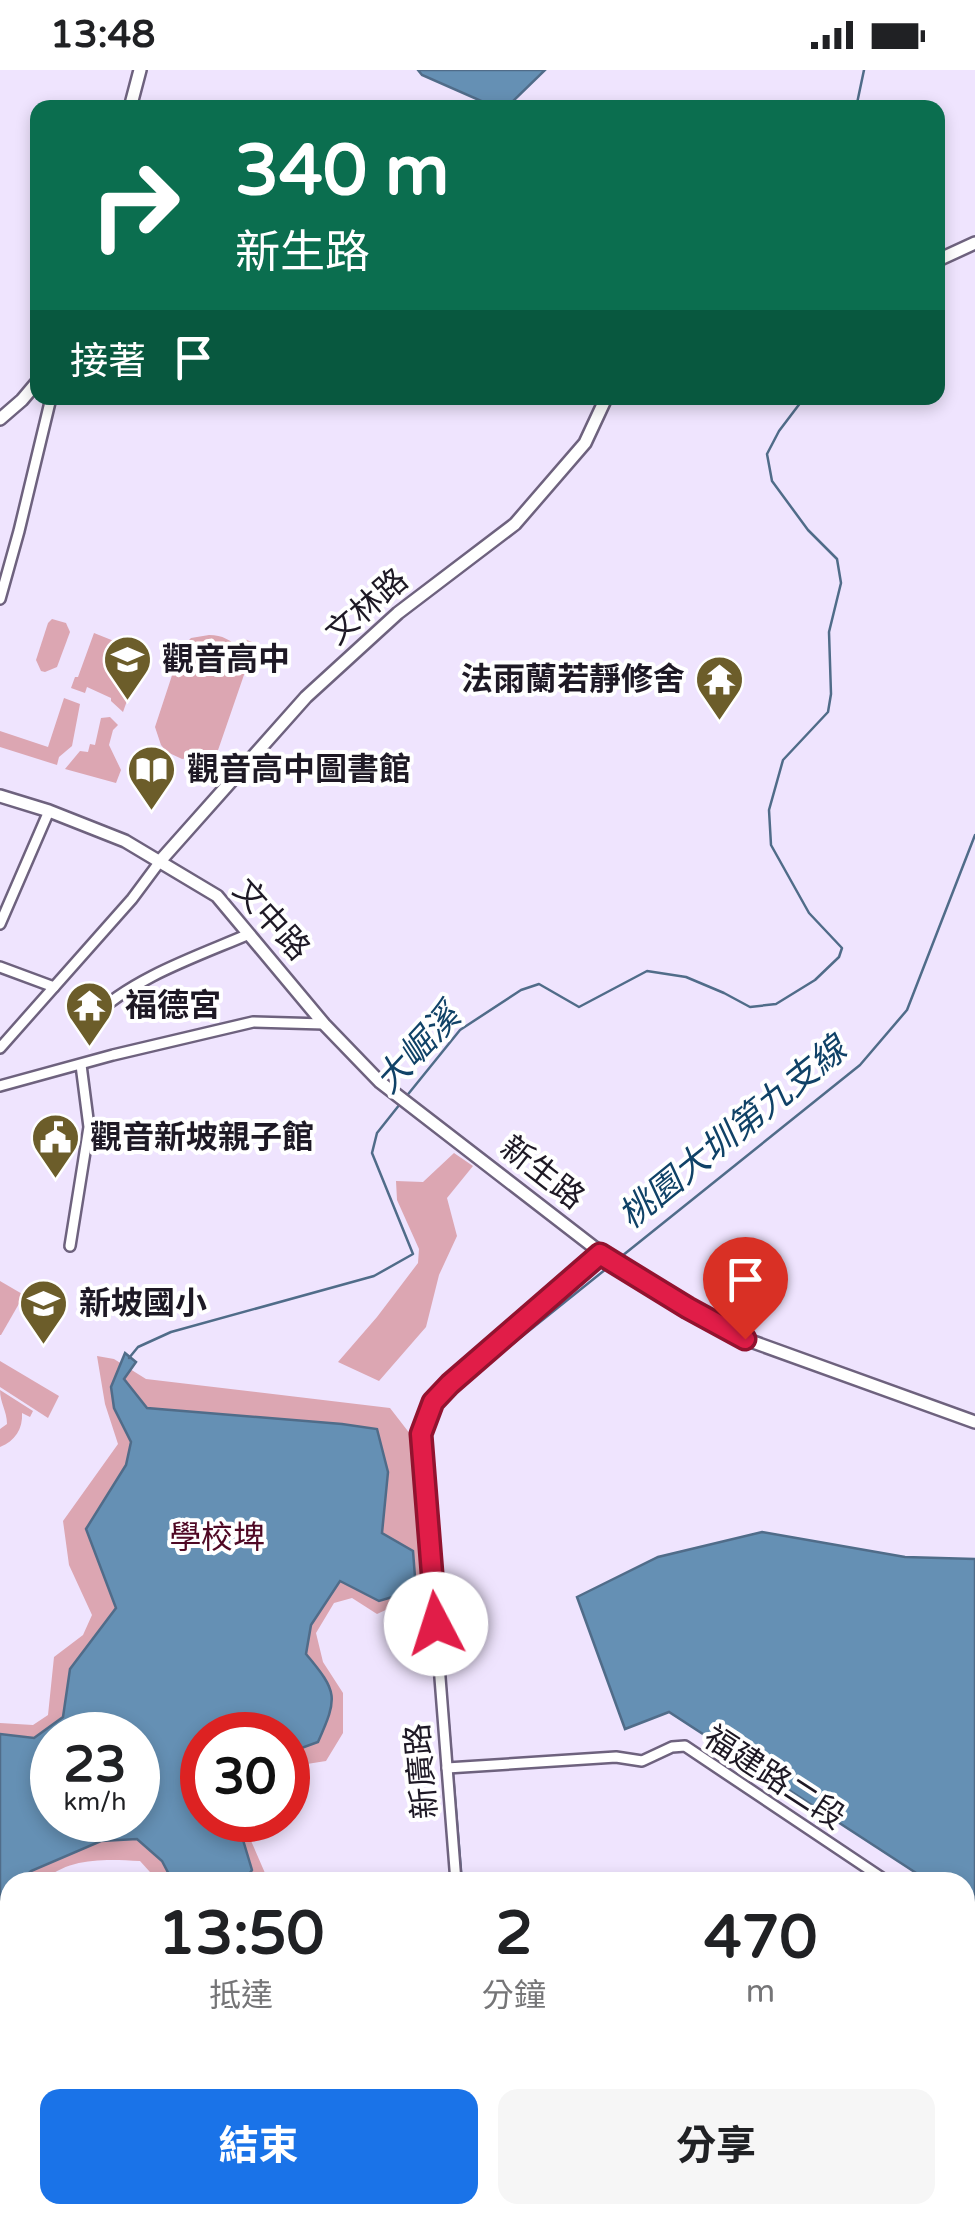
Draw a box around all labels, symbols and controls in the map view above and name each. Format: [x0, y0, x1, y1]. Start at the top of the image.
text: 13:48 [50, 12, 155, 58]
text: 340 m [235, 130, 449, 214]
icon: right [70, 140, 200, 270]
text: 新生路 [235, 226, 370, 280]
icon: arrive [166, 330, 221, 385]
text: 接著 [70, 339, 146, 385]
street label: 文林路 [318, 561, 416, 653]
school or university icon: 觀音高中 [101, 634, 153, 702]
place label: 觀音高中 [162, 641, 290, 679]
temple icon: 法雨蘭若靜修舍 [694, 654, 746, 722]
place label: 法雨蘭若靜修舍 [461, 661, 685, 699]
library icon: 觀音高中圖書館 [126, 744, 178, 812]
place label: 觀音高中圖書館 [187, 751, 411, 789]
street label: 文中路 [225, 872, 317, 968]
temple icon: 福德宮 [64, 980, 116, 1048]
place label: 福德宮 [125, 987, 221, 1025]
water label: 大崛溪 [367, 993, 473, 1102]
water label: 桃園大圳第九支線 [611, 1026, 858, 1237]
public building icon: 觀音新坡親子館 [29, 1112, 81, 1180]
place label: 觀音新坡親子館 [90, 1119, 314, 1157]
street label: 新生路 [492, 1128, 592, 1218]
pin [703, 1237, 788, 1340]
icon: arrive [718, 1252, 773, 1307]
school or university icon: 新坡國小 [18, 1278, 70, 1346]
place label: 新坡國小 [79, 1285, 207, 1323]
park label: 學校埤 [169, 1519, 265, 1557]
position arrow [384, 1572, 488, 1676]
speed limit sign: 30 [180, 1712, 310, 1842]
street label: 福建路二段 [697, 1718, 851, 1838]
street label: 新廣路 [399, 1722, 445, 1820]
text: 23 [64, 1735, 126, 1795]
text: km/h [64, 1787, 126, 1817]
text: 13:50 [158, 1898, 324, 1970]
text: 2 [495, 1898, 533, 1970]
text: 470 [704, 1902, 817, 1974]
text: m [746, 1973, 775, 2011]
text: 抵達 [209, 1977, 273, 2015]
text: 分鐘 [482, 1977, 546, 2015]
button: 結束 [40, 2089, 478, 2204]
button: 分享 [498, 2089, 935, 2204]

